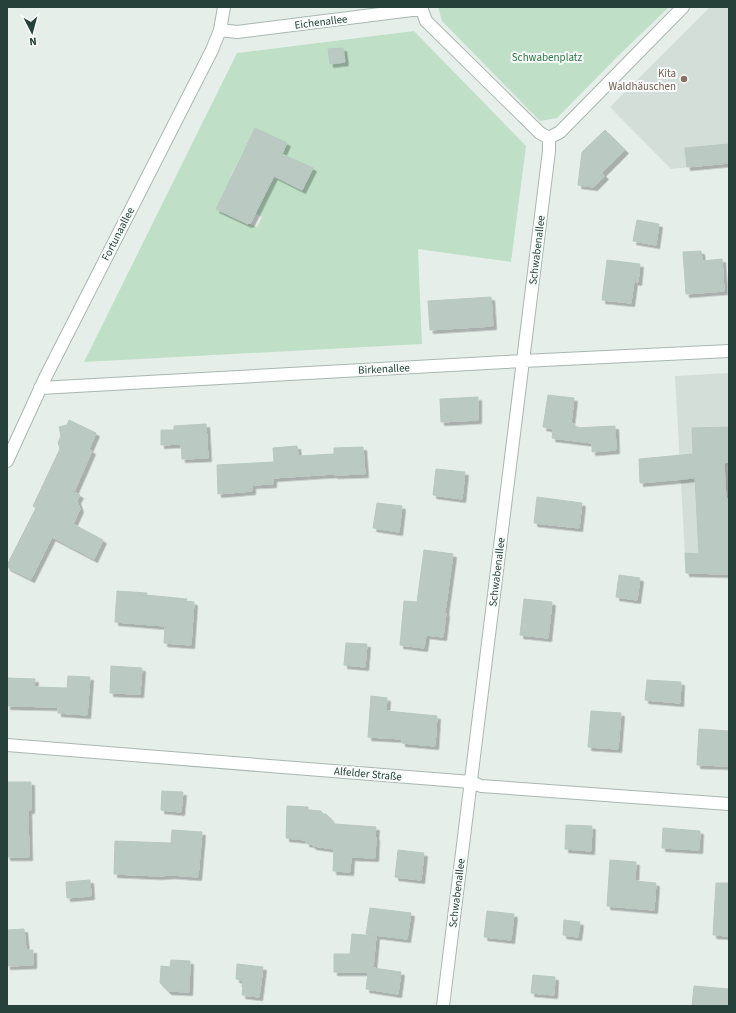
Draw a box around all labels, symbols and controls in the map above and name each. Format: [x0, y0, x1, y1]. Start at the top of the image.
street label: Eichenallee [294, 11, 349, 33]
north arrow [12, 12, 52, 52]
text: N [29, 34, 37, 49]
park label: Schwabenplatz [512, 50, 583, 65]
place label: Kita Waldhäuschen [608, 66, 676, 94]
marker: Kita Waldhäuschen [679, 74, 689, 84]
street label: Fortunaallee [98, 204, 138, 263]
street label: Schwabenallee [525, 214, 549, 286]
street label: Birkenallee [358, 360, 411, 378]
street label: Schwabenallee [485, 536, 509, 608]
street label: Alfelder Straße [333, 764, 403, 784]
street label: Schwabenallee [445, 857, 469, 929]

